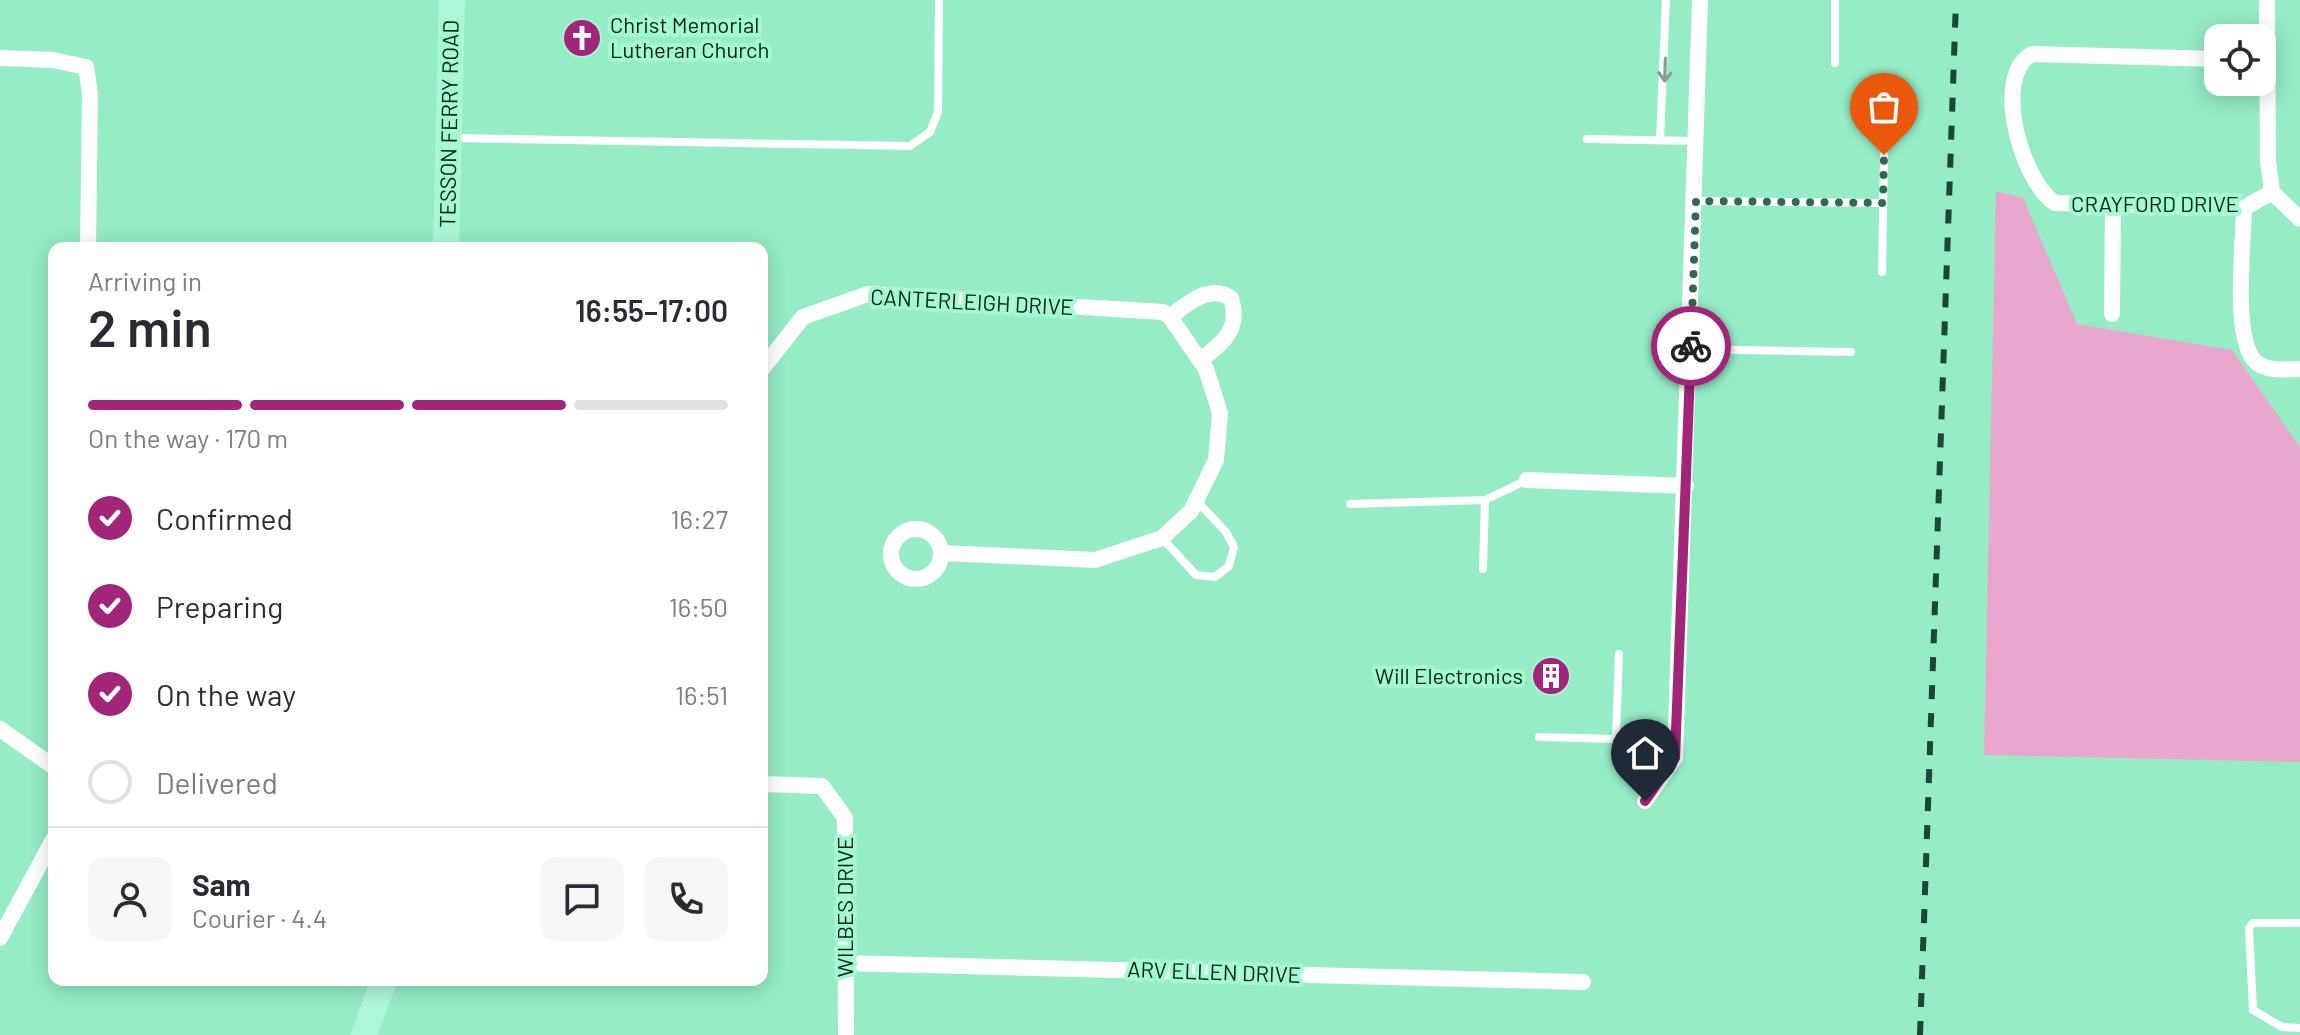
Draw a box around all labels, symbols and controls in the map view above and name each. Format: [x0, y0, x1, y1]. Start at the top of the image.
place label: Christ Memorial Lutheran Church [610, 11, 769, 62]
church icon: Christ Memorial Lutheran Church [561, 17, 603, 59]
street label: TESSON FERRY ROAD [433, 20, 463, 228]
map controls [2204, 24, 2276, 96]
button: locate [2204, 24, 2276, 96]
one-way arrow [1657, 56, 1672, 83]
pin [1850, 73, 1918, 155]
icon: bag [1862, 85, 1906, 129]
street label: CRAYFORD DRIVE [2071, 190, 2239, 216]
text: Arriving in [88, 265, 202, 296]
street label: CANTERLEIGH DRIVE [870, 283, 1074, 319]
text: 16:55–17:00 [575, 292, 728, 328]
text: 2 min [88, 295, 212, 357]
courier [1651, 306, 1731, 386]
icon: bike [1669, 324, 1713, 368]
text: On the way · 170 m [88, 422, 288, 453]
icon: check [88, 496, 132, 540]
text: Confirmed [156, 500, 293, 536]
text: 16:27 [670, 503, 728, 534]
icon: check [88, 584, 132, 628]
text: Preparing [156, 588, 283, 624]
text: 16:50 [669, 591, 728, 622]
building icon: Will Electronics [1530, 655, 1572, 697]
place label: Will Electronics [1375, 662, 1523, 688]
icon: check [88, 672, 132, 716]
text: On the way [156, 676, 296, 712]
text: 16:51 [675, 679, 728, 710]
pin [1611, 719, 1679, 801]
icon: home [1623, 731, 1667, 775]
text: Delivered [156, 764, 278, 800]
street label: WILBES DRIVE [831, 837, 857, 977]
button: person [88, 857, 172, 941]
button: chat [540, 857, 624, 941]
button: phone [644, 857, 728, 941]
text: Sam [192, 866, 251, 902]
text: Courier · 4.4 [192, 902, 327, 933]
street label: ARV ELLEN DRIVE [1127, 955, 1301, 987]

